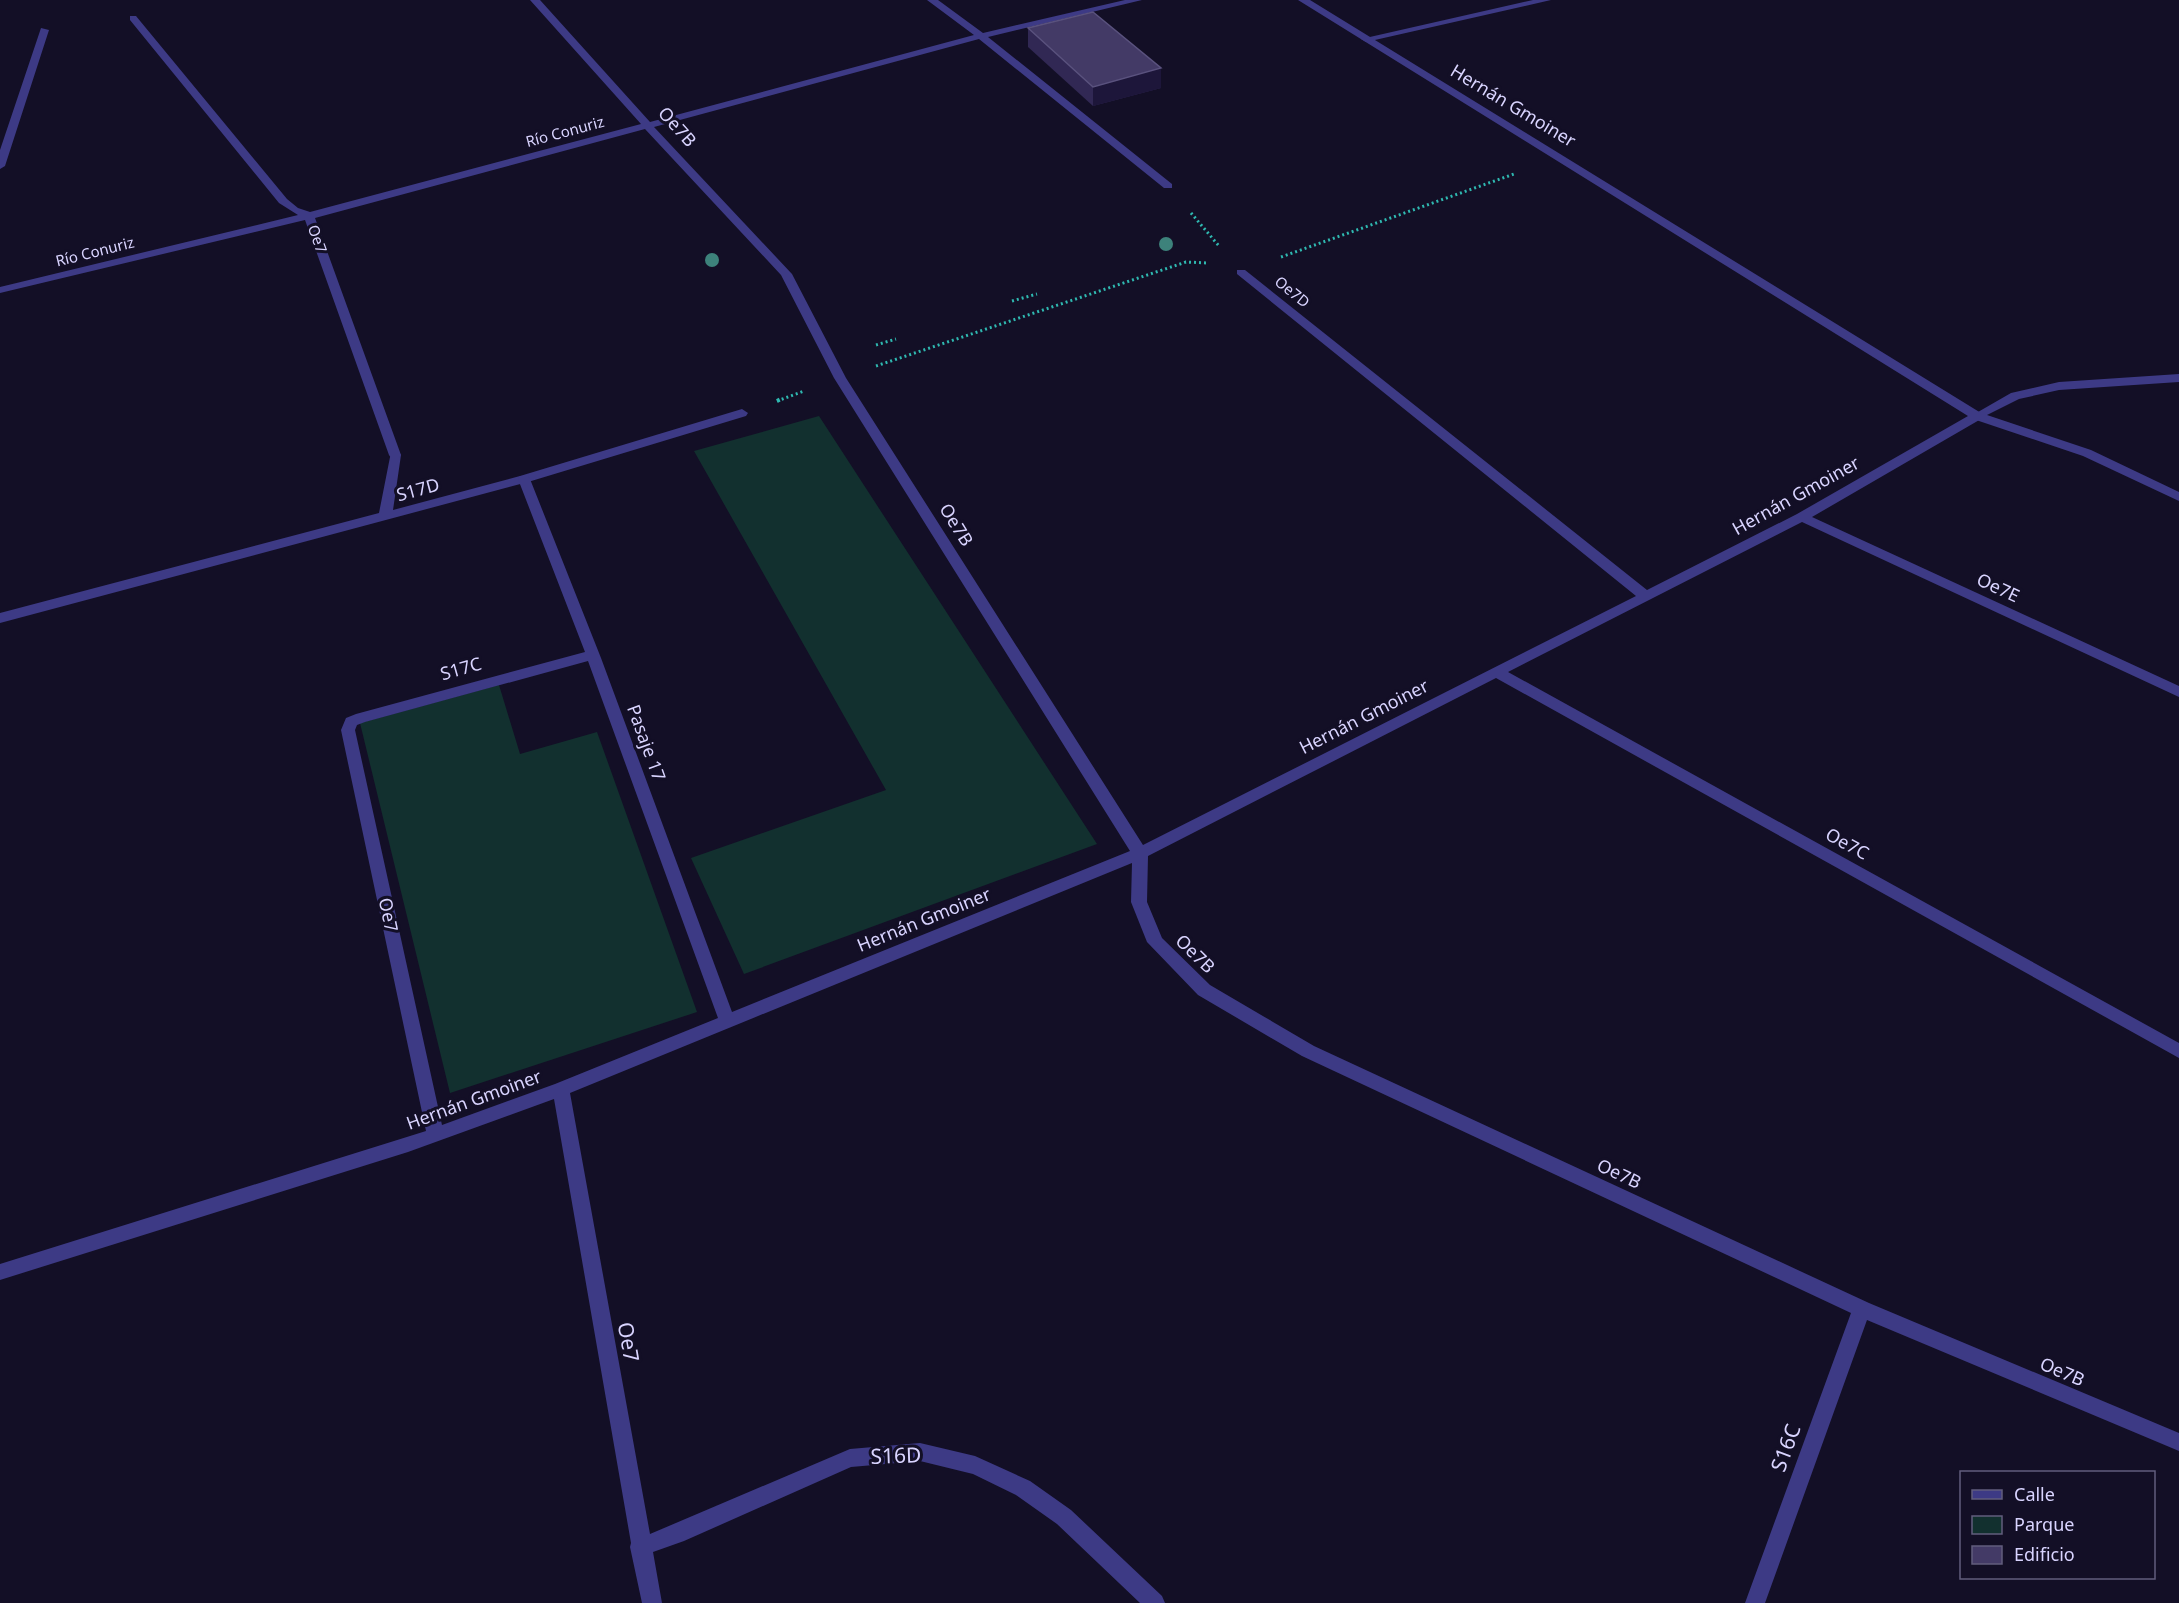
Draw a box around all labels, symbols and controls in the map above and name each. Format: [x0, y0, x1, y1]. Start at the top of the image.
street label: Hernán Gmoiner [1446, 58, 1581, 152]
street label: Oe7B [653, 101, 702, 152]
street label: Río Conuriz [523, 111, 606, 151]
street label: Oe7 [304, 222, 332, 256]
street label: Río Conuriz [53, 232, 136, 270]
street label: Oe7D [1271, 271, 1314, 312]
street label: Hernán Gmoiner [1728, 450, 1864, 540]
street label: S17D [394, 472, 442, 506]
street label: Oe7B [934, 499, 979, 550]
street label: Oe7E [1973, 567, 2024, 607]
street label: S17C [437, 651, 484, 685]
street label: Hernán Gmoiner [1295, 673, 1433, 759]
street label: Pasaje 17 [622, 701, 672, 784]
street label: Oe7C [1822, 822, 1873, 865]
street label: Hernán Gmoiner [853, 881, 995, 957]
street label: Oe7 [374, 895, 404, 934]
street label: Oe7B [1171, 929, 1221, 978]
street label: Hernán Gmoiner [403, 1063, 545, 1135]
street label: Oe7B [1593, 1152, 1645, 1194]
street label: Oe7 [612, 1320, 646, 1364]
street label: Oe7B [2036, 1351, 2088, 1391]
street label: S16C [1764, 1420, 1807, 1475]
street label: S16D [870, 1440, 922, 1470]
legend [1960, 1471, 2155, 1579]
text: Calle [2014, 1482, 2055, 1506]
text: Parque [2014, 1512, 2074, 1536]
text: Edificio [2014, 1542, 2075, 1566]

